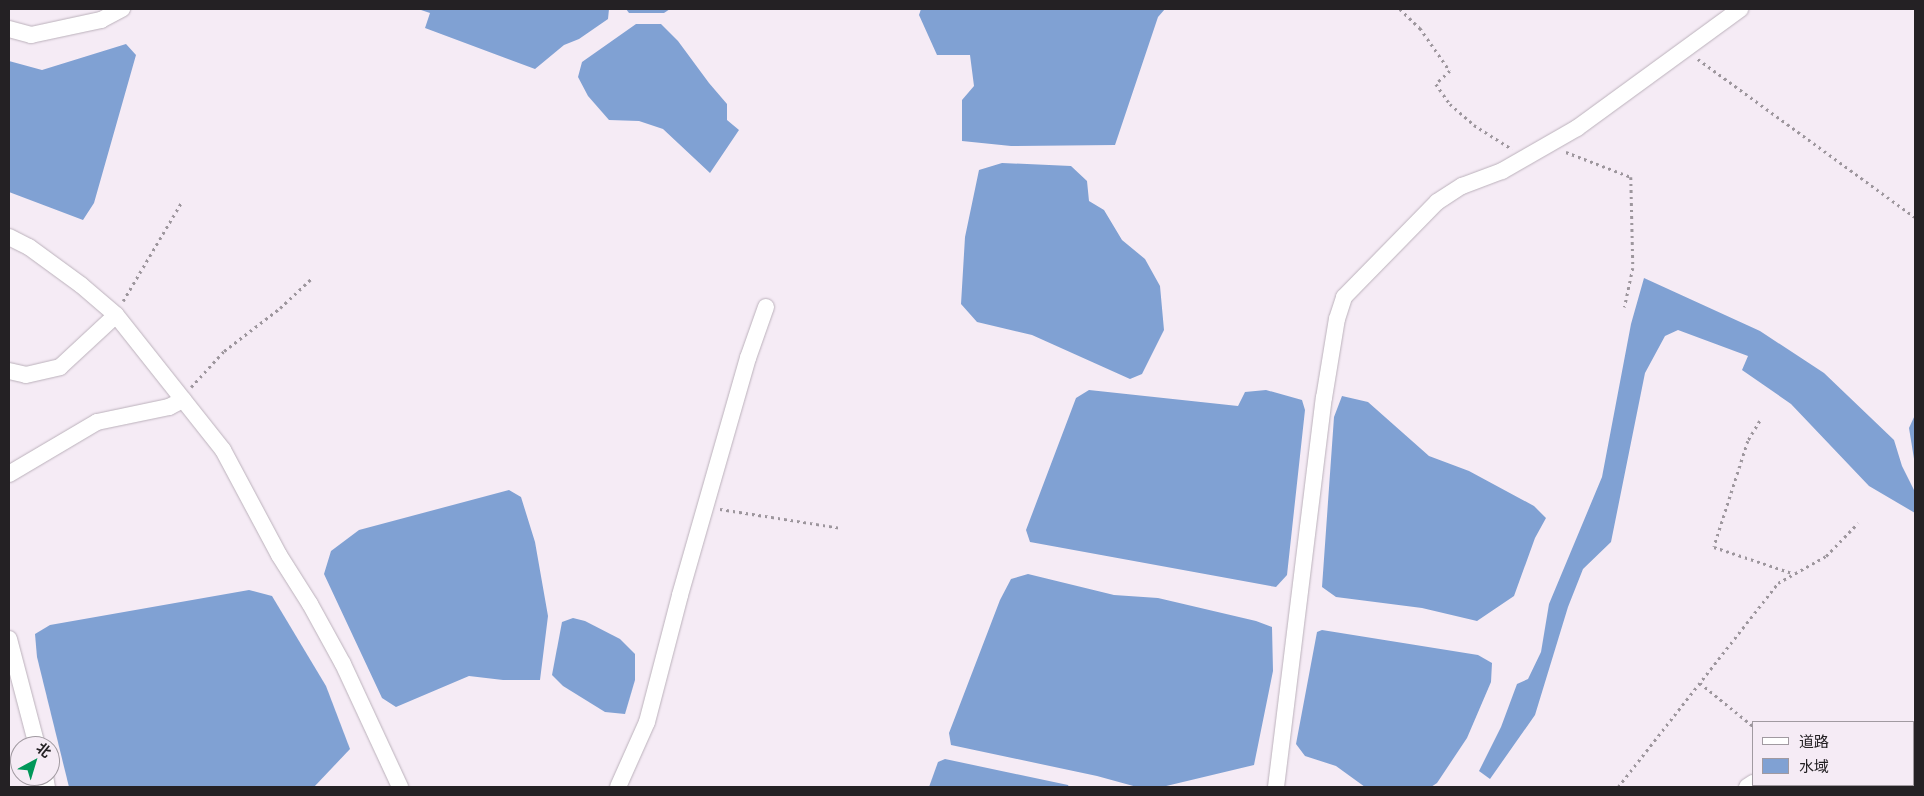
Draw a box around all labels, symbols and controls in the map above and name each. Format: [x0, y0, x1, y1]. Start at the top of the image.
legend [1752, 721, 1914, 786]
text: 道路 [1799, 733, 1829, 751]
north arrow [10, 736, 60, 786]
text: 北 [33, 739, 55, 762]
text: 水域 [1799, 758, 1829, 776]

